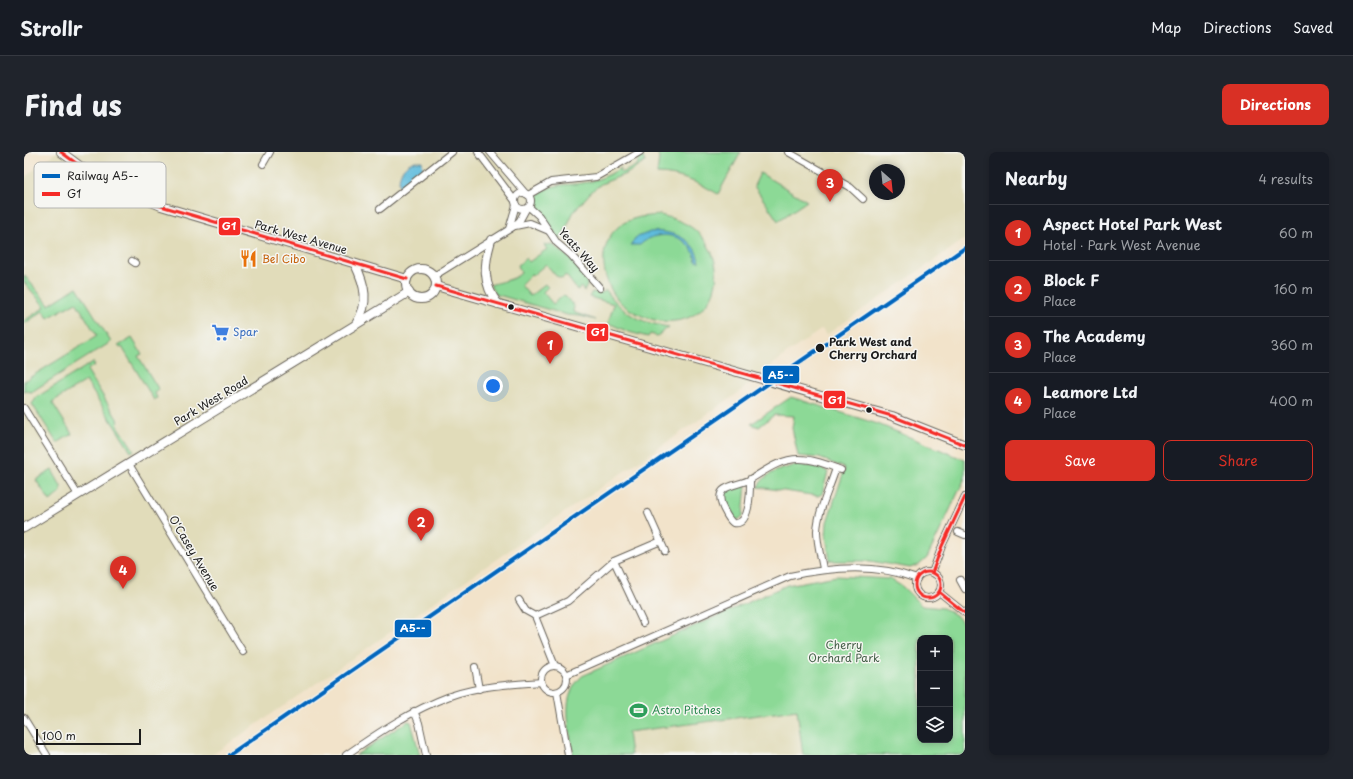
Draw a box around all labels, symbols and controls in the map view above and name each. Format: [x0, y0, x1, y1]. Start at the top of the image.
text: Strollr [20, 14, 83, 42]
text: Map [1151, 17, 1181, 38]
text: Directions [1203, 17, 1271, 38]
text: Saved [1293, 17, 1333, 38]
text: Find us [24, 83, 122, 126]
button: Directions [1222, 84, 1329, 125]
legend [34, 162, 166, 208]
north arrow [869, 164, 905, 200]
text: Nearby [1005, 165, 1067, 191]
text: Railway A5-- [67, 167, 139, 184]
pin: 3 [817, 169, 843, 202]
text: 4 results [1259, 169, 1313, 188]
text: G1 [67, 185, 81, 202]
text: Aspect Hotel Park West [1043, 212, 1222, 235]
street label: Park West Avenue [253, 215, 349, 258]
line badge: G1 [218, 217, 241, 236]
text: G1 [222, 217, 236, 234]
text: 1 [1015, 223, 1021, 242]
text: 60 m [1279, 223, 1313, 242]
street label: Yeats Way [555, 224, 604, 276]
text: Hotel · Park West Avenue [1043, 235, 1201, 254]
restaurant icon: Bel Cibo [239, 249, 259, 269]
place label: Bel Cibo [262, 250, 306, 267]
text: Block F [1043, 268, 1099, 291]
text: 2 [1013, 279, 1023, 298]
text: 160 m [1274, 279, 1313, 298]
text: Place [1043, 291, 1076, 310]
unlabelled marker [506, 302, 516, 312]
supermarket icon: Spar [210, 322, 230, 342]
place label: Spar [233, 323, 258, 340]
line badge: G1 [586, 323, 609, 342]
text: G1 [591, 323, 605, 340]
text: The Academy [1043, 324, 1146, 347]
pin: 1 [537, 331, 563, 364]
place label: Park West and Cherry Orchard [829, 333, 917, 363]
text: 3 [1014, 335, 1022, 354]
text: 360 m [1270, 335, 1313, 354]
marker: Park West and Cherry Orchard [814, 342, 826, 354]
text: Place [1043, 347, 1076, 366]
line badge: A5-- [762, 365, 800, 384]
text: A5-- [768, 366, 794, 383]
street label: Park West Road [170, 372, 251, 429]
your location [483, 376, 503, 396]
text: Leamore Ltd [1043, 380, 1138, 403]
line badge: G1 [823, 390, 846, 409]
text: G1 [828, 391, 842, 408]
text: 4 [1014, 391, 1022, 410]
text: 400 m [1270, 391, 1313, 410]
text: Place [1043, 403, 1076, 422]
unlabelled marker [864, 405, 874, 415]
button: Save [1005, 440, 1155, 481]
button: Share [1163, 440, 1313, 481]
pin: 2 [408, 508, 434, 541]
street label: O'Casey Avenue [165, 512, 224, 594]
pin: 4 [110, 556, 136, 589]
line badge: A5-- [394, 619, 432, 638]
text: A5-- [400, 619, 426, 636]
map controls [917, 635, 953, 743]
button: + [917, 635, 953, 671]
park label: Cherry Orchard Park [808, 636, 880, 666]
button: − [917, 671, 953, 707]
sports icon: Astro Pitches [629, 700, 649, 720]
place label: Astro Pitches [652, 701, 721, 718]
button: layers [917, 707, 953, 743]
scale bar [36, 727, 141, 746]
text: 100 m [42, 727, 76, 744]

